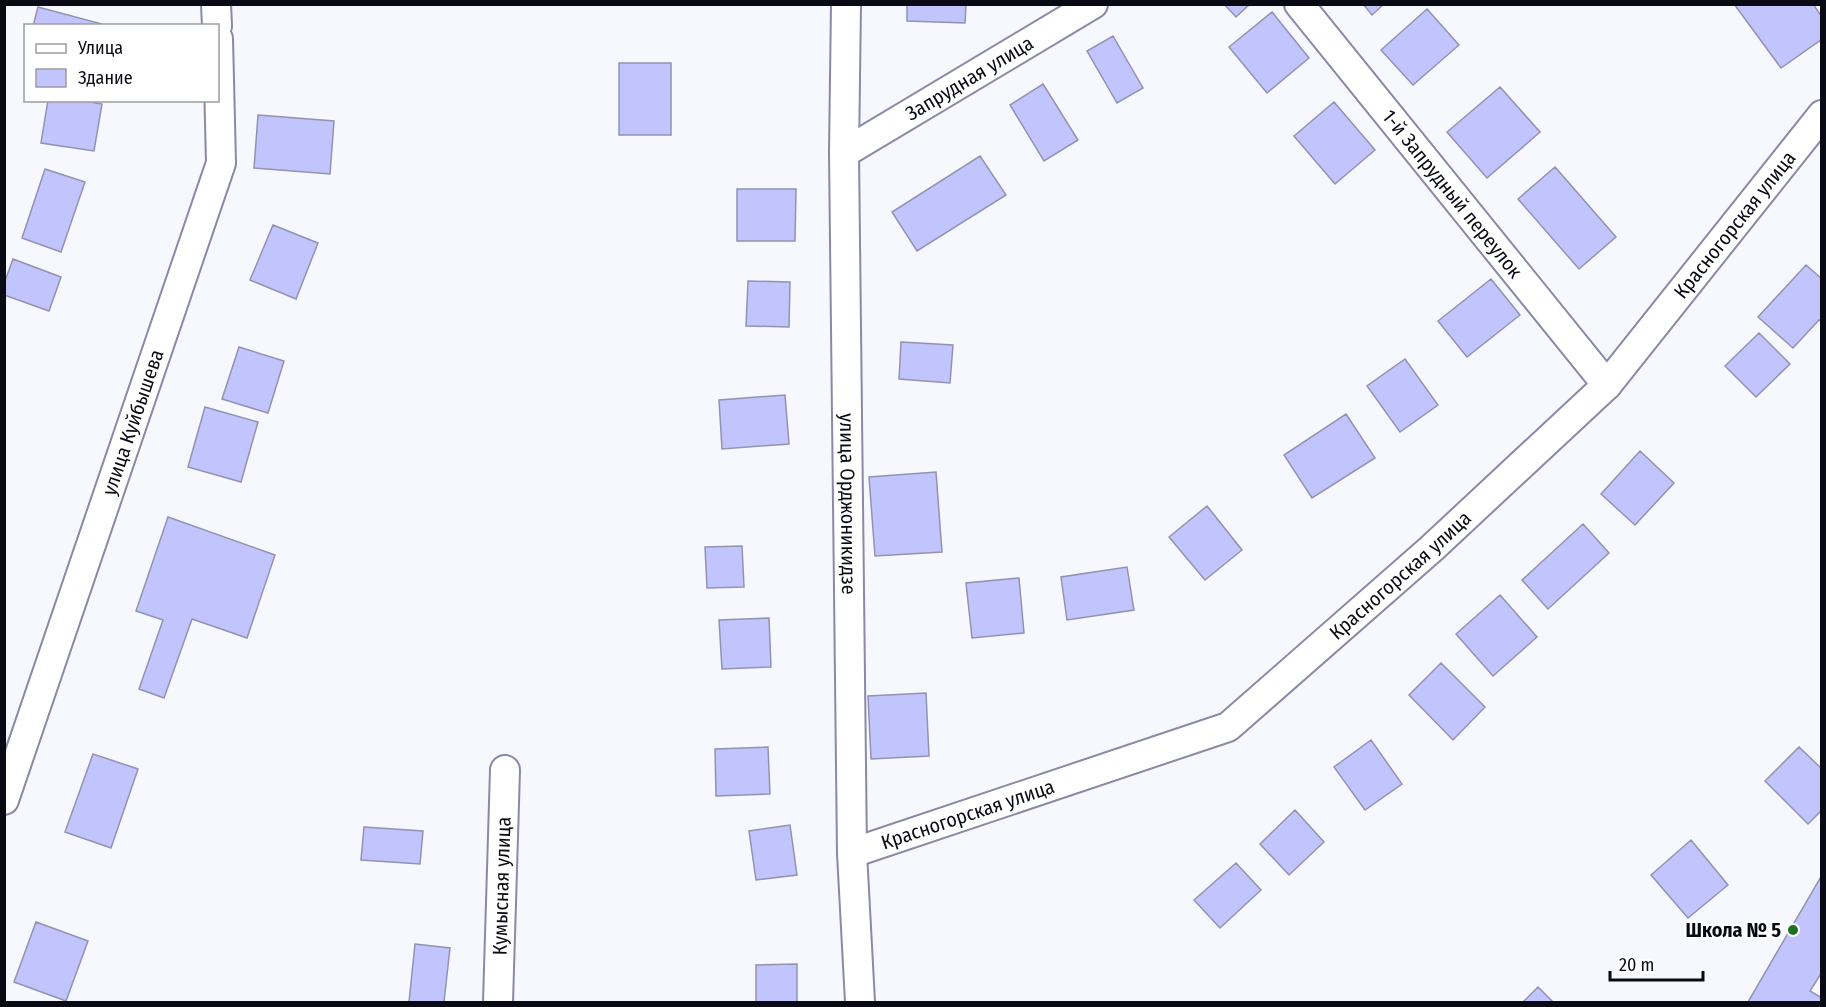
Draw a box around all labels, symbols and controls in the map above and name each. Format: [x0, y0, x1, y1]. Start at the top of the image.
legend [24, 24, 219, 102]
street label: Запрудная улица [901, 31, 1037, 125]
text: Улица [77, 37, 123, 59]
text: Здание [78, 67, 133, 89]
street label: 1-й Запрудный переулок [1377, 105, 1528, 283]
street label: Красногорская улица [1669, 146, 1801, 303]
street label: улица Куйбышева [97, 346, 169, 498]
street label: улица Орджоникидзе [835, 413, 861, 595]
street label: Красногорская улица [1324, 506, 1476, 645]
street label: Красногорская улица [878, 774, 1057, 854]
street label: Кумысная улица [487, 816, 516, 956]
place label: Школа № 5 [1685, 918, 1781, 942]
marker: Школа № 5 [1786, 923, 1800, 937]
scale bar [1610, 944, 1703, 982]
text: 20 m [1619, 954, 1654, 976]

